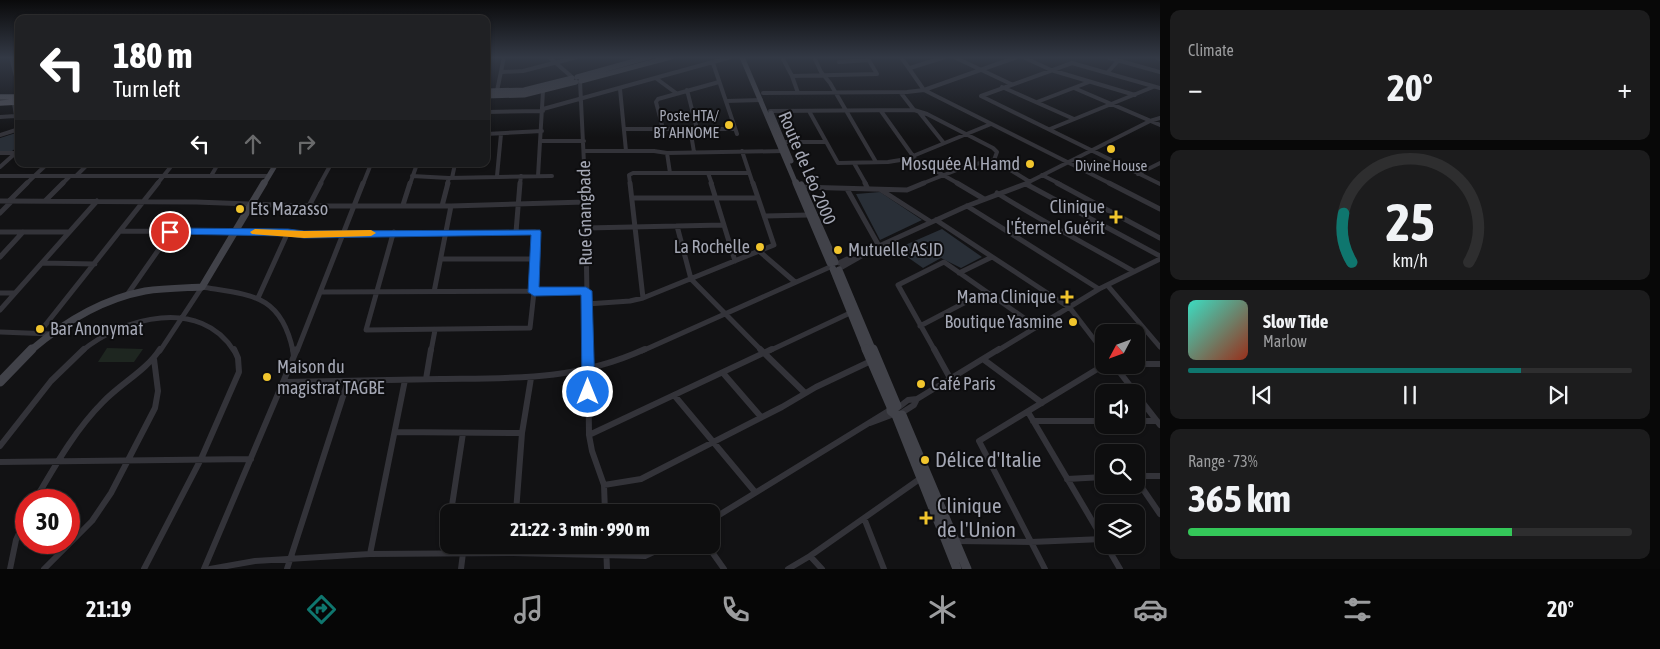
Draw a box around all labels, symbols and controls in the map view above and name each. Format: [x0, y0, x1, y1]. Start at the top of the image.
icon: left [30, 35, 95, 100]
text: 180 m [113, 35, 192, 75]
text: Climate [1188, 41, 1234, 59]
text: 20° [1387, 66, 1433, 109]
text: − [1188, 72, 1203, 104]
text: + [1617, 72, 1632, 104]
text: Turn left [113, 76, 180, 102]
place label: Poste HTA/ BT AHNOME [653, 107, 720, 141]
street label: Route de Léo 2000 [774, 108, 841, 227]
marker: Poste HTA/ BT AHNOME [723, 119, 735, 131]
icon: left [186, 130, 214, 158]
icon: ahead [239, 130, 267, 158]
icon: right [292, 130, 320, 158]
marker: Divine House [1105, 143, 1117, 155]
place label: Mosquée Al Hamd [901, 153, 1020, 174]
place label: Divine House [1075, 157, 1148, 174]
marker: Mosquée Al Hamd [1024, 158, 1036, 170]
street label: Rue Gnangbade [573, 160, 596, 266]
text: 25 [1386, 192, 1434, 252]
place label: Clinique l'Éternel Guérit [1006, 196, 1105, 238]
place label: Ets Mazasso [250, 198, 328, 219]
marker: Ets Mazasso [234, 203, 246, 215]
marker: Clinique l'Éternel Guérit [1109, 210, 1123, 224]
pin [149, 211, 191, 253]
icon: arrive [156, 218, 184, 246]
place label: La Rochelle [674, 236, 750, 257]
place label: Mutuelle ASJD [848, 239, 943, 260]
marker: La Rochelle [754, 241, 766, 253]
marker: Mutuelle ASJD [832, 244, 844, 256]
text: km/h [1392, 250, 1428, 271]
place label: Mama Clinique [956, 286, 1056, 307]
marker: Mama Clinique [1060, 290, 1074, 304]
text: Slow Tide [1263, 310, 1328, 332]
place label: Boutique Yasmine [944, 311, 1063, 332]
marker: Boutique Yasmine [1067, 316, 1079, 328]
place label: Bar Anonymat [50, 318, 143, 339]
marker: Bar Anonymat [34, 323, 46, 335]
north arrow [1095, 324, 1145, 374]
map controls [1095, 324, 1145, 554]
text: Marlow [1263, 332, 1307, 350]
place label: Maison du magistrat TAGBE [277, 356, 385, 398]
position arrow [561, 365, 613, 417]
marker: Maison du magistrat TAGBE [261, 371, 273, 383]
place label: Café Paris [931, 373, 996, 394]
marker: Café Paris [915, 378, 927, 390]
icon: previous [1248, 381, 1276, 409]
icon: pause [1396, 381, 1424, 409]
icon: next [1544, 381, 1572, 409]
button: sound [1095, 384, 1145, 434]
button: search [1095, 444, 1145, 494]
place label: Délice d'Italie [935, 447, 1041, 471]
text: Range · 73% [1188, 452, 1258, 470]
marker: Délice d'Italie [919, 454, 931, 466]
text: 365 km [1188, 477, 1291, 520]
speed limit sign: 30 [15, 489, 80, 554]
place label: Clinique de l'Union [937, 493, 1016, 541]
button: layers [1095, 504, 1145, 554]
marker: Clinique de l'Union [919, 511, 933, 525]
text: 21:22 · 3 min · 990 m [510, 518, 650, 540]
icon: directions [304, 592, 339, 627]
icon: music [511, 592, 546, 627]
icon: phone [718, 592, 753, 627]
icon: climate [925, 592, 960, 627]
icon: car [1133, 592, 1168, 627]
icon: filters [1340, 592, 1375, 627]
text: 21:19 [86, 596, 131, 622]
text: 20° [1547, 596, 1574, 622]

